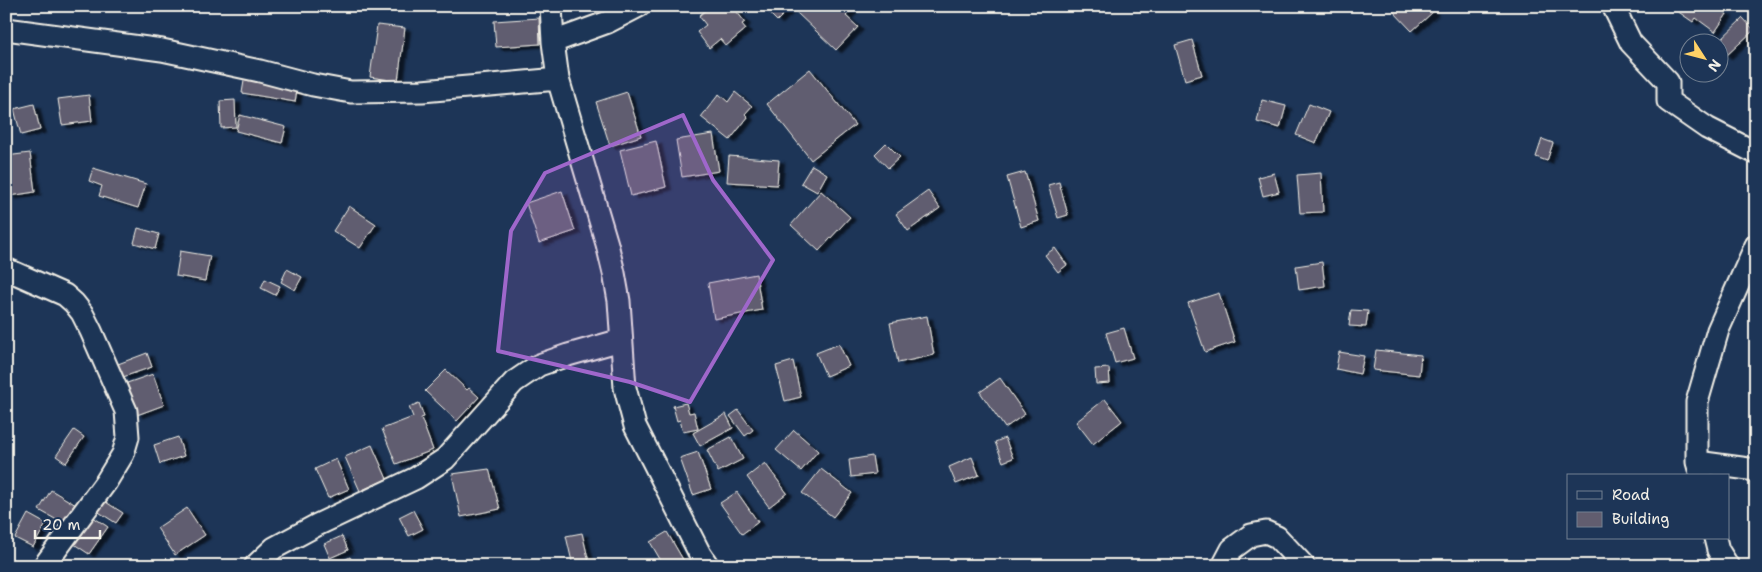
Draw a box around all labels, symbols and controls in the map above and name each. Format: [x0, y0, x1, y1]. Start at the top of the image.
north arrow [1680, 32, 1730, 82]
text: N [1704, 56, 1725, 75]
legend [1567, 474, 1730, 540]
text: Road [1612, 485, 1650, 505]
scale bar [35, 507, 100, 539]
text: Building [1612, 509, 1669, 529]
text: 20 m [42, 515, 81, 535]

